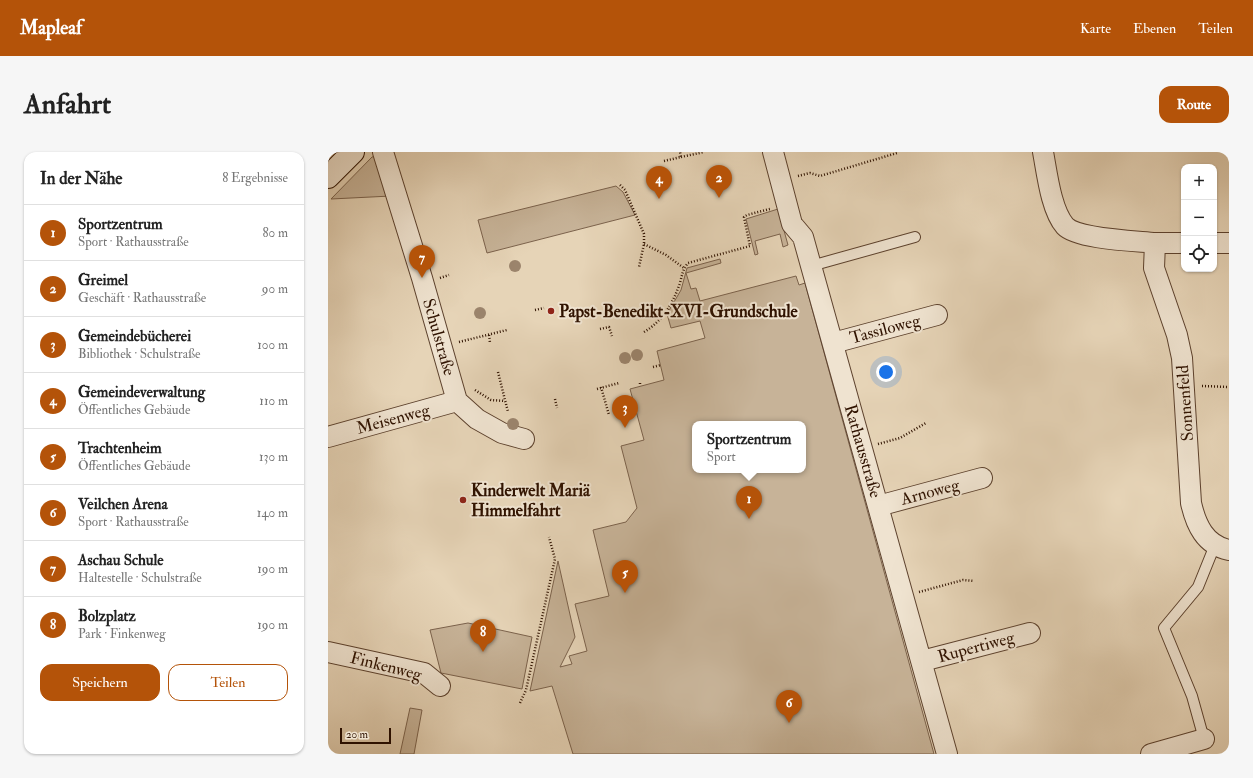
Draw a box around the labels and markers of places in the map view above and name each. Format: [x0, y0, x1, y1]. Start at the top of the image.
pin: 2 [706, 165, 732, 198]
pin: 4 [646, 166, 672, 199]
pin: 7 [409, 245, 435, 278]
place label: Papst-Benedikt-XVI-Grundschule [559, 301, 799, 323]
marker: Papst-Benedikt-XVI-Grundschule [546, 306, 556, 316]
pin: 3 [612, 395, 638, 428]
place label: Kinderwelt Mariä Himmelfahrt [471, 480, 591, 521]
pin: 1 [736, 486, 762, 519]
marker: Kinderwelt Mariä Himmelfahrt [458, 495, 468, 505]
pin: 5 [612, 560, 638, 593]
pin: 8 [470, 619, 496, 652]
pin: 6 [776, 690, 802, 723]

